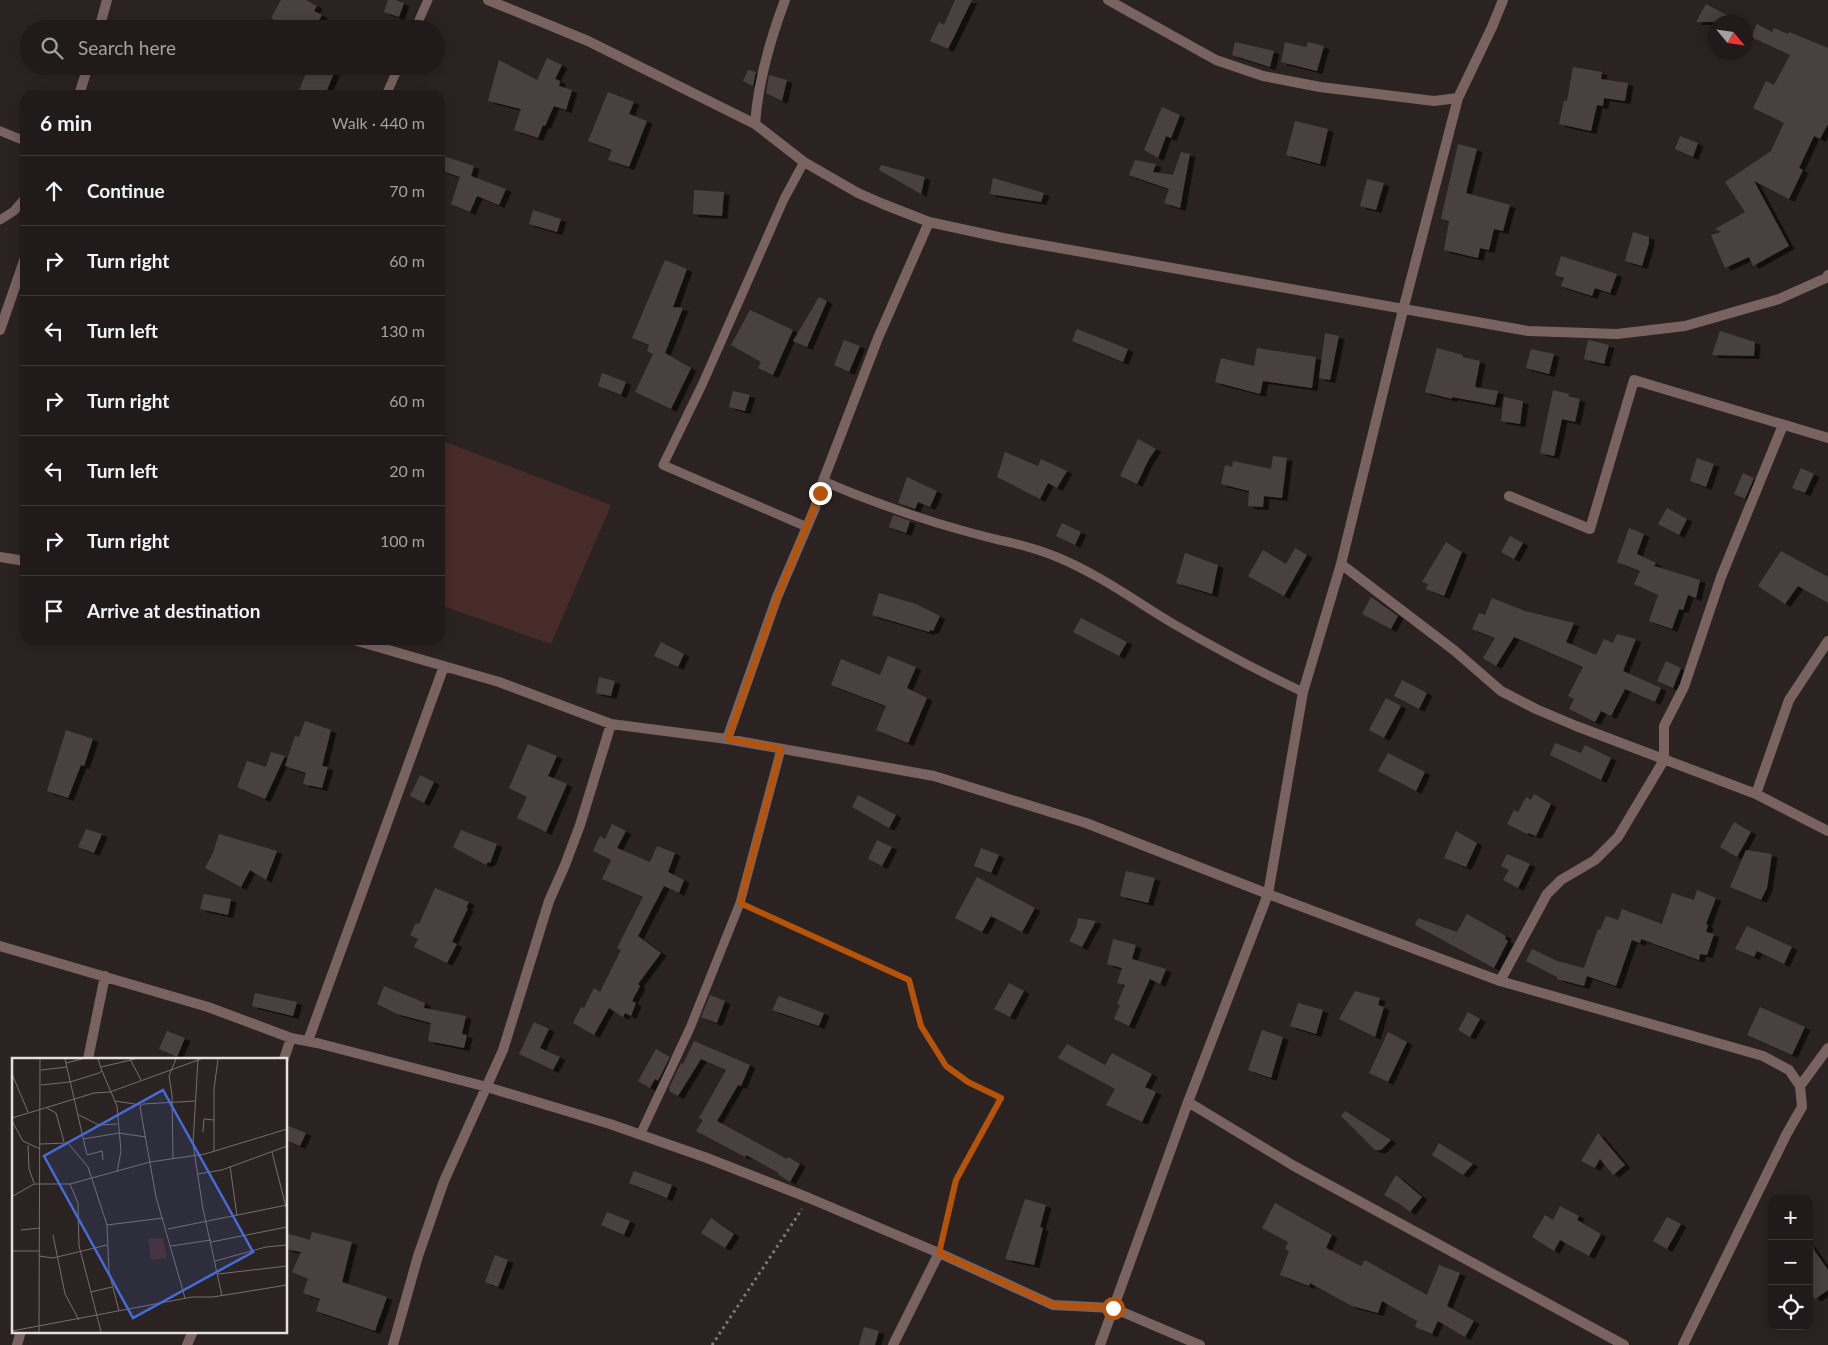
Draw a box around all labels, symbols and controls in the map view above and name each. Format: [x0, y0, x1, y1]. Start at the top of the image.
north arrow [1708, 15, 1753, 60]
search box [20, 20, 445, 75]
icon: search [38, 34, 66, 62]
text: Search here [78, 36, 176, 59]
text: 6 min [40, 110, 92, 135]
text: Walk · 440 m [332, 113, 425, 132]
icon: ahead [40, 177, 68, 205]
text: Continue [87, 179, 165, 202]
text: 70 m [389, 181, 425, 200]
icon: right [40, 247, 68, 275]
text: Turn right [87, 249, 169, 272]
text: 60 m [389, 251, 425, 270]
icon: left [40, 317, 68, 345]
text: Turn left [87, 319, 158, 342]
text: 130 m [380, 321, 425, 340]
icon: right [40, 387, 68, 415]
text: Turn right [87, 389, 169, 412]
text: 60 m [389, 391, 425, 410]
icon: left [40, 457, 68, 485]
text: Turn left [87, 459, 158, 482]
text: 20 m [389, 461, 425, 480]
route end [809, 482, 832, 505]
icon: right [40, 527, 68, 555]
text: Turn right [87, 529, 169, 552]
text: 100 m [380, 531, 425, 550]
icon: arrive [40, 597, 68, 625]
text: Arrive at destination [87, 599, 260, 622]
inset map [12, 1058, 288, 1332]
map controls [1768, 1195, 1813, 1330]
button: + [1768, 1195, 1813, 1240]
button: − [1768, 1240, 1813, 1285]
button: locate [1768, 1285, 1813, 1330]
route start [1102, 1297, 1125, 1320]

